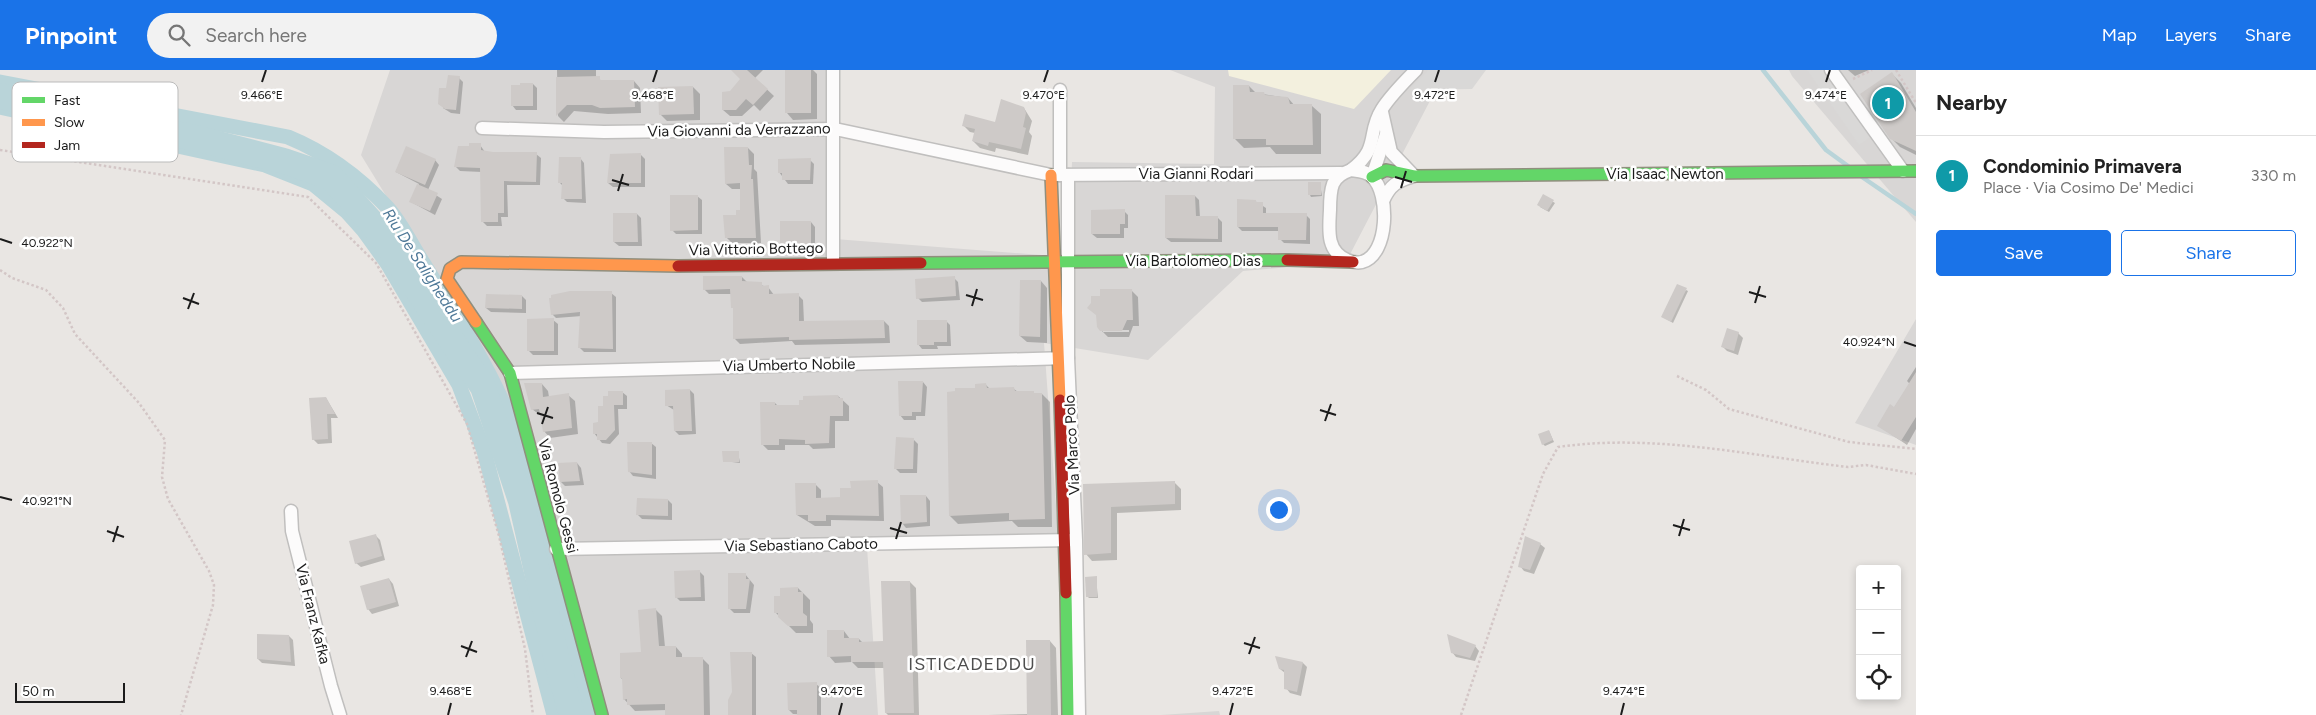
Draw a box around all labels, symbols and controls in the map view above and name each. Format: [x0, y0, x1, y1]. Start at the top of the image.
search box [147, 13, 497, 58]
text: Pinpoint [25, 21, 117, 50]
icon: search [165, 21, 193, 49]
text: Search here [205, 24, 307, 47]
text: Map [2102, 24, 2137, 46]
text: Layers [2165, 24, 2217, 46]
text: Share [2245, 24, 2291, 46]
legend [12, 82, 178, 162]
pin: 1 [1872, 84, 1904, 122]
text: 9.466°E [241, 88, 283, 102]
text: 9.468°E [632, 88, 674, 102]
text: 9.470°E [1023, 88, 1065, 102]
text: 9.472°E [1414, 88, 1456, 102]
text: 9.474°E [1805, 88, 1847, 102]
text: Nearby [1936, 90, 2007, 115]
text: Fast [54, 92, 80, 109]
text: Slow [54, 114, 85, 131]
street label: Via Giovanni da Verrazzano [647, 119, 831, 141]
text: Jam [54, 137, 80, 154]
text: Condominio Primavera [1983, 155, 2182, 178]
street label: Via Gianni Rodari [1139, 165, 1253, 183]
street label: Via Isaac Newton [1606, 165, 1724, 183]
text: 1 [1949, 166, 1955, 185]
text: 330 m [2251, 166, 2296, 185]
text: Place · Via Cosimo De' Medici [1983, 178, 2194, 197]
water label: Riu De Saligheddu [379, 205, 466, 326]
button: Save [1936, 230, 2111, 276]
button: Share [2121, 230, 2296, 276]
text: 40.922°N [21, 236, 73, 250]
street label: Via Vittorio Bottego [688, 239, 824, 259]
street label: Via Bartolomeo Dias [1125, 252, 1261, 270]
text: 40.924°N [1843, 335, 1895, 349]
street label: Via Umberto Nobile [722, 355, 856, 375]
street label: Via Marco Polo [1060, 394, 1084, 496]
street label: Via Romolo Gessi [534, 437, 582, 555]
text: 40.921°N [22, 494, 72, 508]
your location [1266, 497, 1292, 523]
street label: Via Sebastiano Caboto [724, 535, 878, 555]
street label: Via Franz Kafka [292, 562, 334, 666]
map controls [1856, 565, 1901, 700]
button: + [1856, 565, 1901, 610]
button: − [1856, 610, 1901, 655]
district label: ISTICADEDDU [908, 653, 1036, 675]
button: locate [1856, 655, 1901, 700]
scale bar [15, 680, 125, 703]
text: 50 m [22, 683, 54, 700]
text: 9.468°E [430, 684, 472, 698]
text: 9.470°E [821, 684, 863, 698]
text: 9.472°E [1212, 684, 1254, 698]
text: 9.474°E [1603, 684, 1645, 698]

